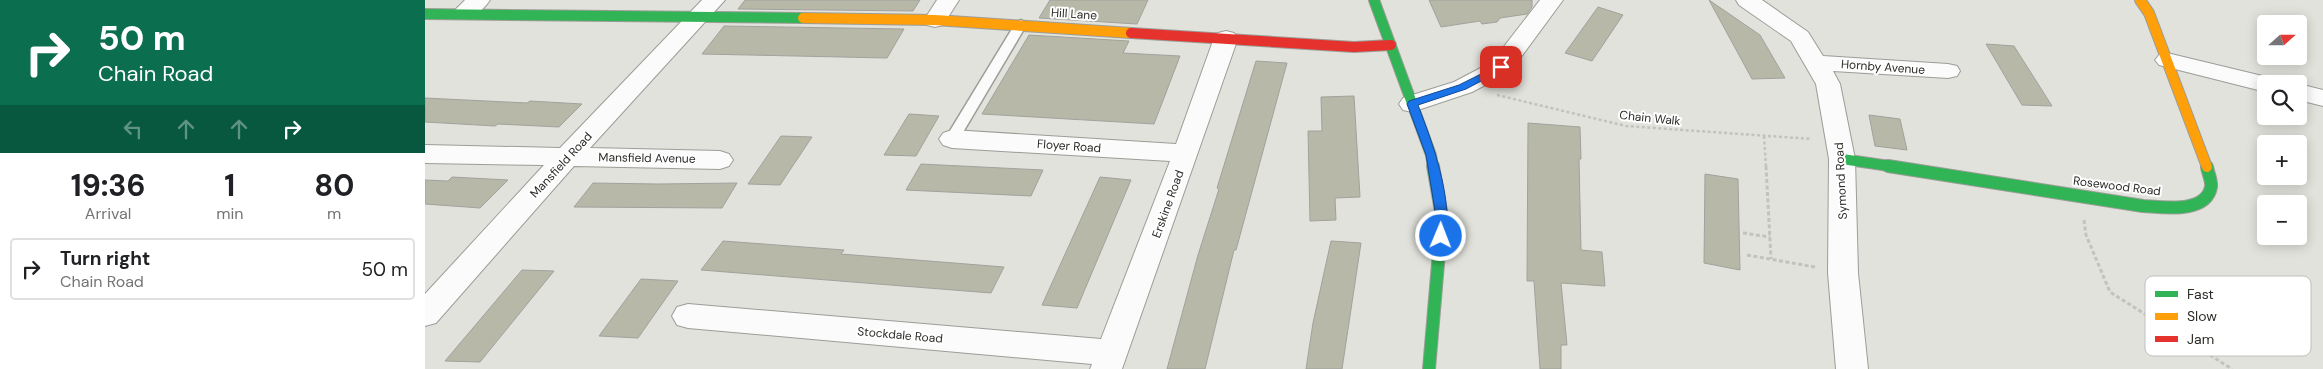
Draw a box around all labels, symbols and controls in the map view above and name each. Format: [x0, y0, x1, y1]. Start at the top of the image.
street label: Hill Lane [1050, 4, 1098, 24]
text: 50 m [98, 15, 186, 61]
north arrow [2257, 15, 2307, 65]
map controls [2257, 15, 2307, 245]
icon: right [15, 20, 80, 85]
pin [1480, 46, 1522, 88]
icon: arrive [1487, 53, 1515, 81]
street label: Hornby Avenue [1840, 56, 1926, 78]
text: Chain Road [98, 59, 213, 88]
button: search [2257, 75, 2307, 125]
street label: Chain Walk [1619, 107, 1681, 129]
icon: left [119, 115, 147, 143]
icon: ahead [172, 115, 200, 143]
icon: ahead [225, 115, 253, 143]
icon: right [278, 115, 306, 143]
street label: Mansfield Road [526, 129, 596, 201]
button: + [2257, 135, 2307, 185]
street label: Floyer Road [1036, 136, 1102, 156]
street label: Symond Road [1831, 142, 1851, 220]
street label: Mansfield Avenue [598, 149, 696, 167]
text: 19:36 [71, 166, 145, 205]
text: 1 [224, 166, 235, 205]
text: 80 [314, 166, 354, 205]
street label: Erskine Road [1148, 168, 1188, 240]
street label: Rosewood Road [2072, 173, 2162, 199]
button: − [2257, 195, 2307, 245]
text: Arrival [85, 203, 131, 224]
text: min [216, 203, 243, 224]
text: m [327, 203, 341, 224]
position arrow [1414, 209, 1466, 261]
text: Turn right [60, 246, 150, 271]
icon: right [17, 255, 45, 283]
text: 50 m [361, 257, 408, 282]
text: Chain Road [60, 271, 144, 292]
legend [2145, 276, 2311, 356]
text: Fast [2187, 285, 2214, 303]
text: Slow [2187, 307, 2217, 325]
street label: Stockdale Road [857, 323, 943, 347]
text: Jam [2187, 330, 2214, 348]

